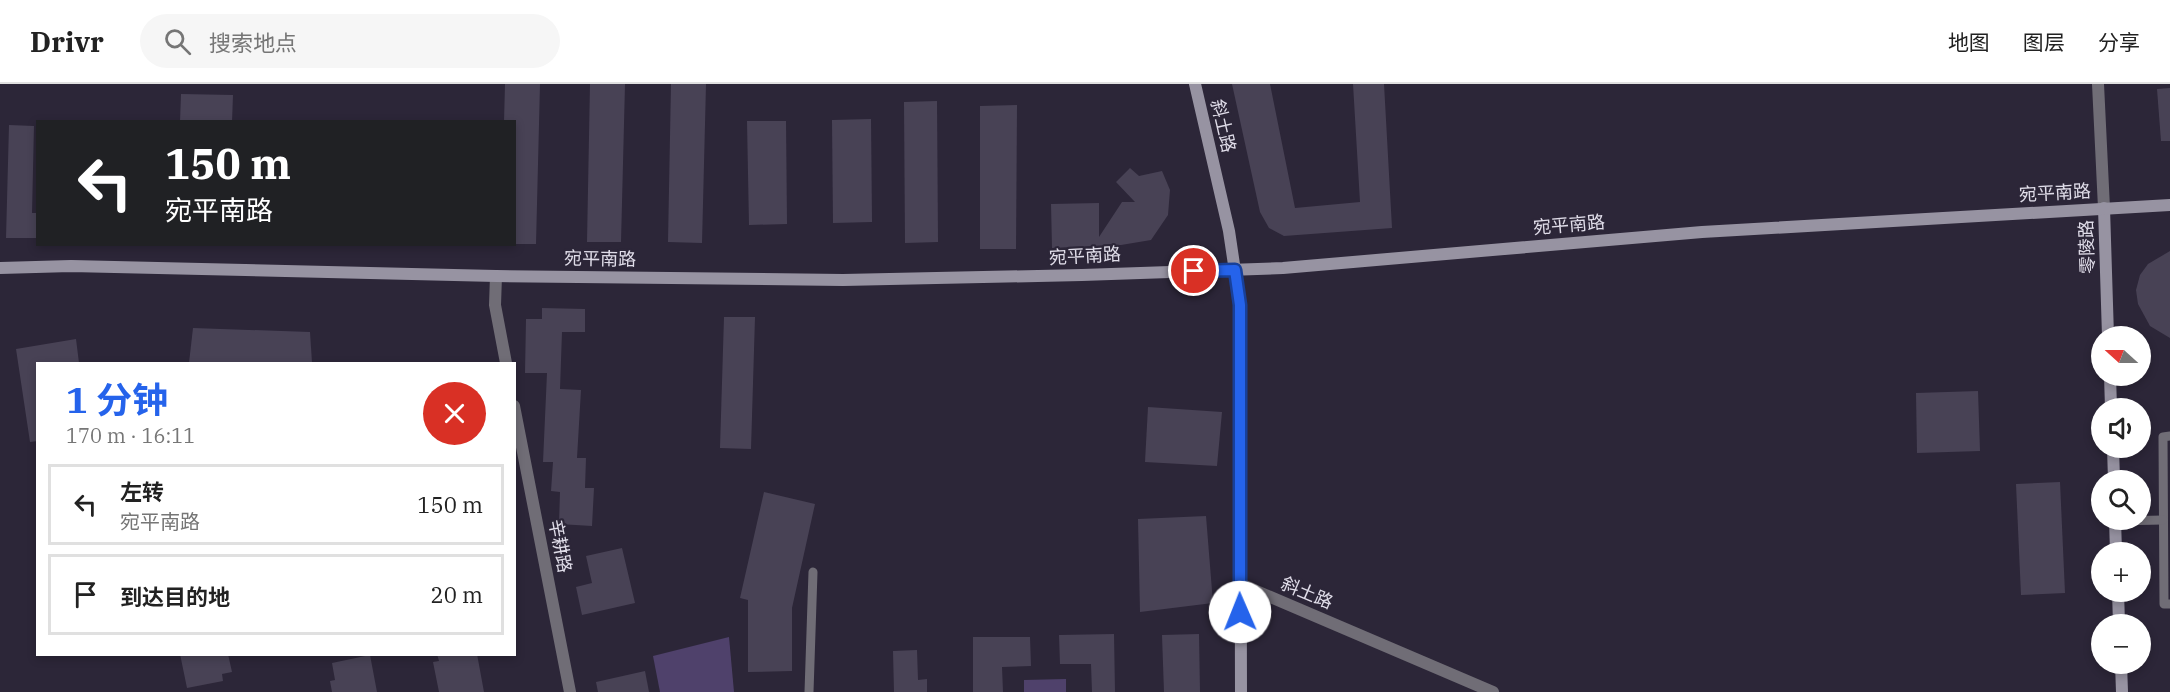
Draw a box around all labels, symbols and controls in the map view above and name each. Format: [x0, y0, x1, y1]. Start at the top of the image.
search box [140, 14, 560, 68]
text: Drivr [30, 23, 104, 60]
icon: search [161, 25, 194, 58]
text: 搜索地点 [209, 28, 297, 57]
text: 地图 [1948, 28, 1990, 56]
text: 图层 [2023, 28, 2065, 56]
text: 分享 [2098, 28, 2140, 56]
street label: 斜土路 [1206, 97, 1241, 155]
text: 150 m [165, 136, 291, 191]
icon: left [66, 144, 144, 222]
street label: 宛平南路 [2018, 179, 2092, 206]
text: 宛平南路 [165, 192, 273, 227]
street label: 宛平南路 [1532, 210, 1606, 239]
street label: 零陵路 [2074, 220, 2099, 274]
street label: 宛平南路 [1048, 242, 1122, 269]
pin [1168, 245, 1219, 296]
street label: 宛平南路 [564, 246, 636, 271]
icon: arrive [1177, 254, 1210, 287]
north arrow [2091, 326, 2151, 386]
map controls [2091, 326, 2151, 674]
text: 1 分钟 [66, 376, 168, 423]
button: close [423, 382, 486, 445]
button: sound [2091, 398, 2151, 458]
text: 170 m · 16:11 [66, 422, 195, 449]
button: search [2091, 470, 2151, 530]
text: 左转 [120, 477, 164, 506]
icon: left [69, 488, 102, 521]
text: 150 m [417, 490, 483, 519]
text: 宛平南路 [120, 508, 200, 535]
street label: 辛耕路 [544, 517, 577, 575]
button: + [2091, 542, 2151, 602]
street label: 斜土路 [1278, 571, 1337, 614]
icon: arrive [69, 578, 102, 611]
text: 20 m [431, 580, 483, 609]
position arrow [1208, 580, 1272, 644]
text: 到达目的地 [120, 582, 230, 611]
button: − [2091, 614, 2151, 674]

